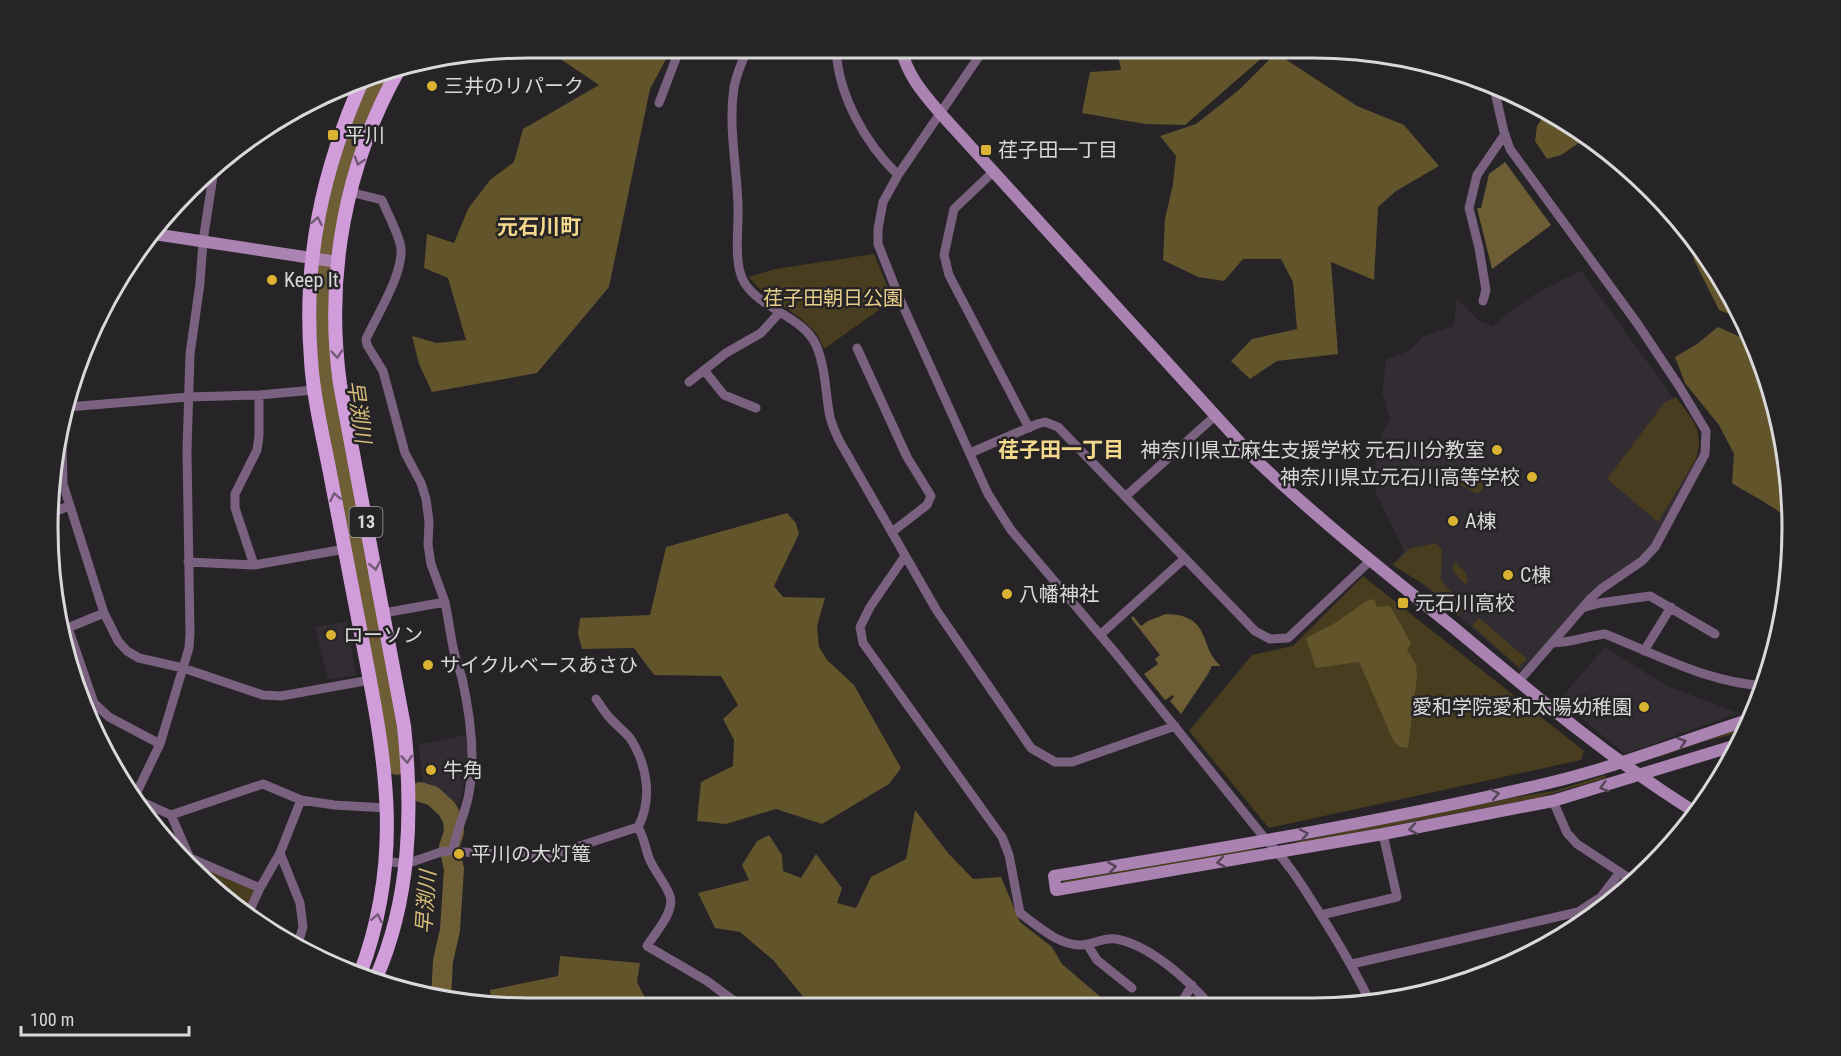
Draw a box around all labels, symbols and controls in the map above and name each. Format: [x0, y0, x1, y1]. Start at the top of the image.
place label: 三井のリパーク [444, 74, 584, 98]
marker: 三井のリパーク [425, 79, 439, 93]
place label: 平川 [345, 123, 385, 147]
marker: 平川 [326, 128, 340, 142]
place label: 荏子田一丁目 [998, 138, 1118, 162]
marker: 荏子田一丁目 [979, 143, 993, 157]
one-way arrow [354, 155, 366, 166]
district label: 元石川町 [497, 215, 581, 239]
one-way arrow [310, 216, 323, 226]
place label: Keep It [284, 268, 339, 292]
marker: Keep It [265, 273, 279, 287]
park label: 荏子田朝日公園 [763, 286, 903, 310]
one-way arrow [330, 349, 343, 358]
water label: 早渕川 [343, 379, 376, 447]
district label: 荏子田一丁目 [998, 438, 1124, 462]
place label: 神奈川県立麻生支援学校 元石川分教室 [1140, 438, 1485, 462]
marker: 神奈川県立麻生支援学校 元石川分教室 [1490, 443, 1504, 457]
place label: 神奈川県立元石川高等学校 [1280, 465, 1520, 489]
marker: 神奈川県立元石川高等学校 [1525, 470, 1539, 484]
one-way arrow [329, 493, 342, 503]
road number: 13 [350, 507, 382, 537]
place label: A棟 [1465, 509, 1497, 533]
marker: A棟 [1446, 514, 1460, 528]
one-way arrow [368, 561, 381, 571]
place label: C棟 [1520, 563, 1551, 587]
marker: C棟 [1501, 568, 1515, 582]
place label: 八幡神社 [1019, 582, 1099, 606]
marker: 八幡神社 [1000, 587, 1014, 601]
place label: 元石川高校 [1415, 591, 1515, 615]
marker: 元石川高校 [1396, 596, 1410, 610]
place label: ローソン [343, 623, 423, 647]
marker: ローソン [324, 628, 338, 642]
place label: サイクルベースあさひ [440, 653, 638, 677]
marker: サイクルベースあさひ [421, 658, 435, 672]
place label: 愛和学院愛和太陽幼稚園 [1412, 695, 1632, 719]
marker: 愛和学院愛和太陽幼稚園 [1637, 700, 1651, 714]
one-way arrow [1676, 736, 1687, 749]
one-way arrow [401, 754, 414, 763]
place label: 牛角 [443, 758, 483, 782]
marker: 牛角 [424, 763, 438, 777]
one-way arrow [1599, 780, 1610, 792]
one-way arrow [1489, 788, 1499, 801]
one-way arrow [1409, 822, 1419, 835]
one-way arrow [1298, 828, 1308, 841]
place label: 平川の大灯篭 [471, 842, 591, 866]
marker: 平川の大灯篭 [452, 847, 466, 861]
one-way arrow [1217, 855, 1227, 868]
one-way arrow [1106, 861, 1116, 874]
water label: 早渕川 [412, 868, 440, 934]
one-way arrow [370, 913, 383, 923]
scale bar [21, 999, 189, 1037]
text: 100 m [30, 1009, 74, 1030]

